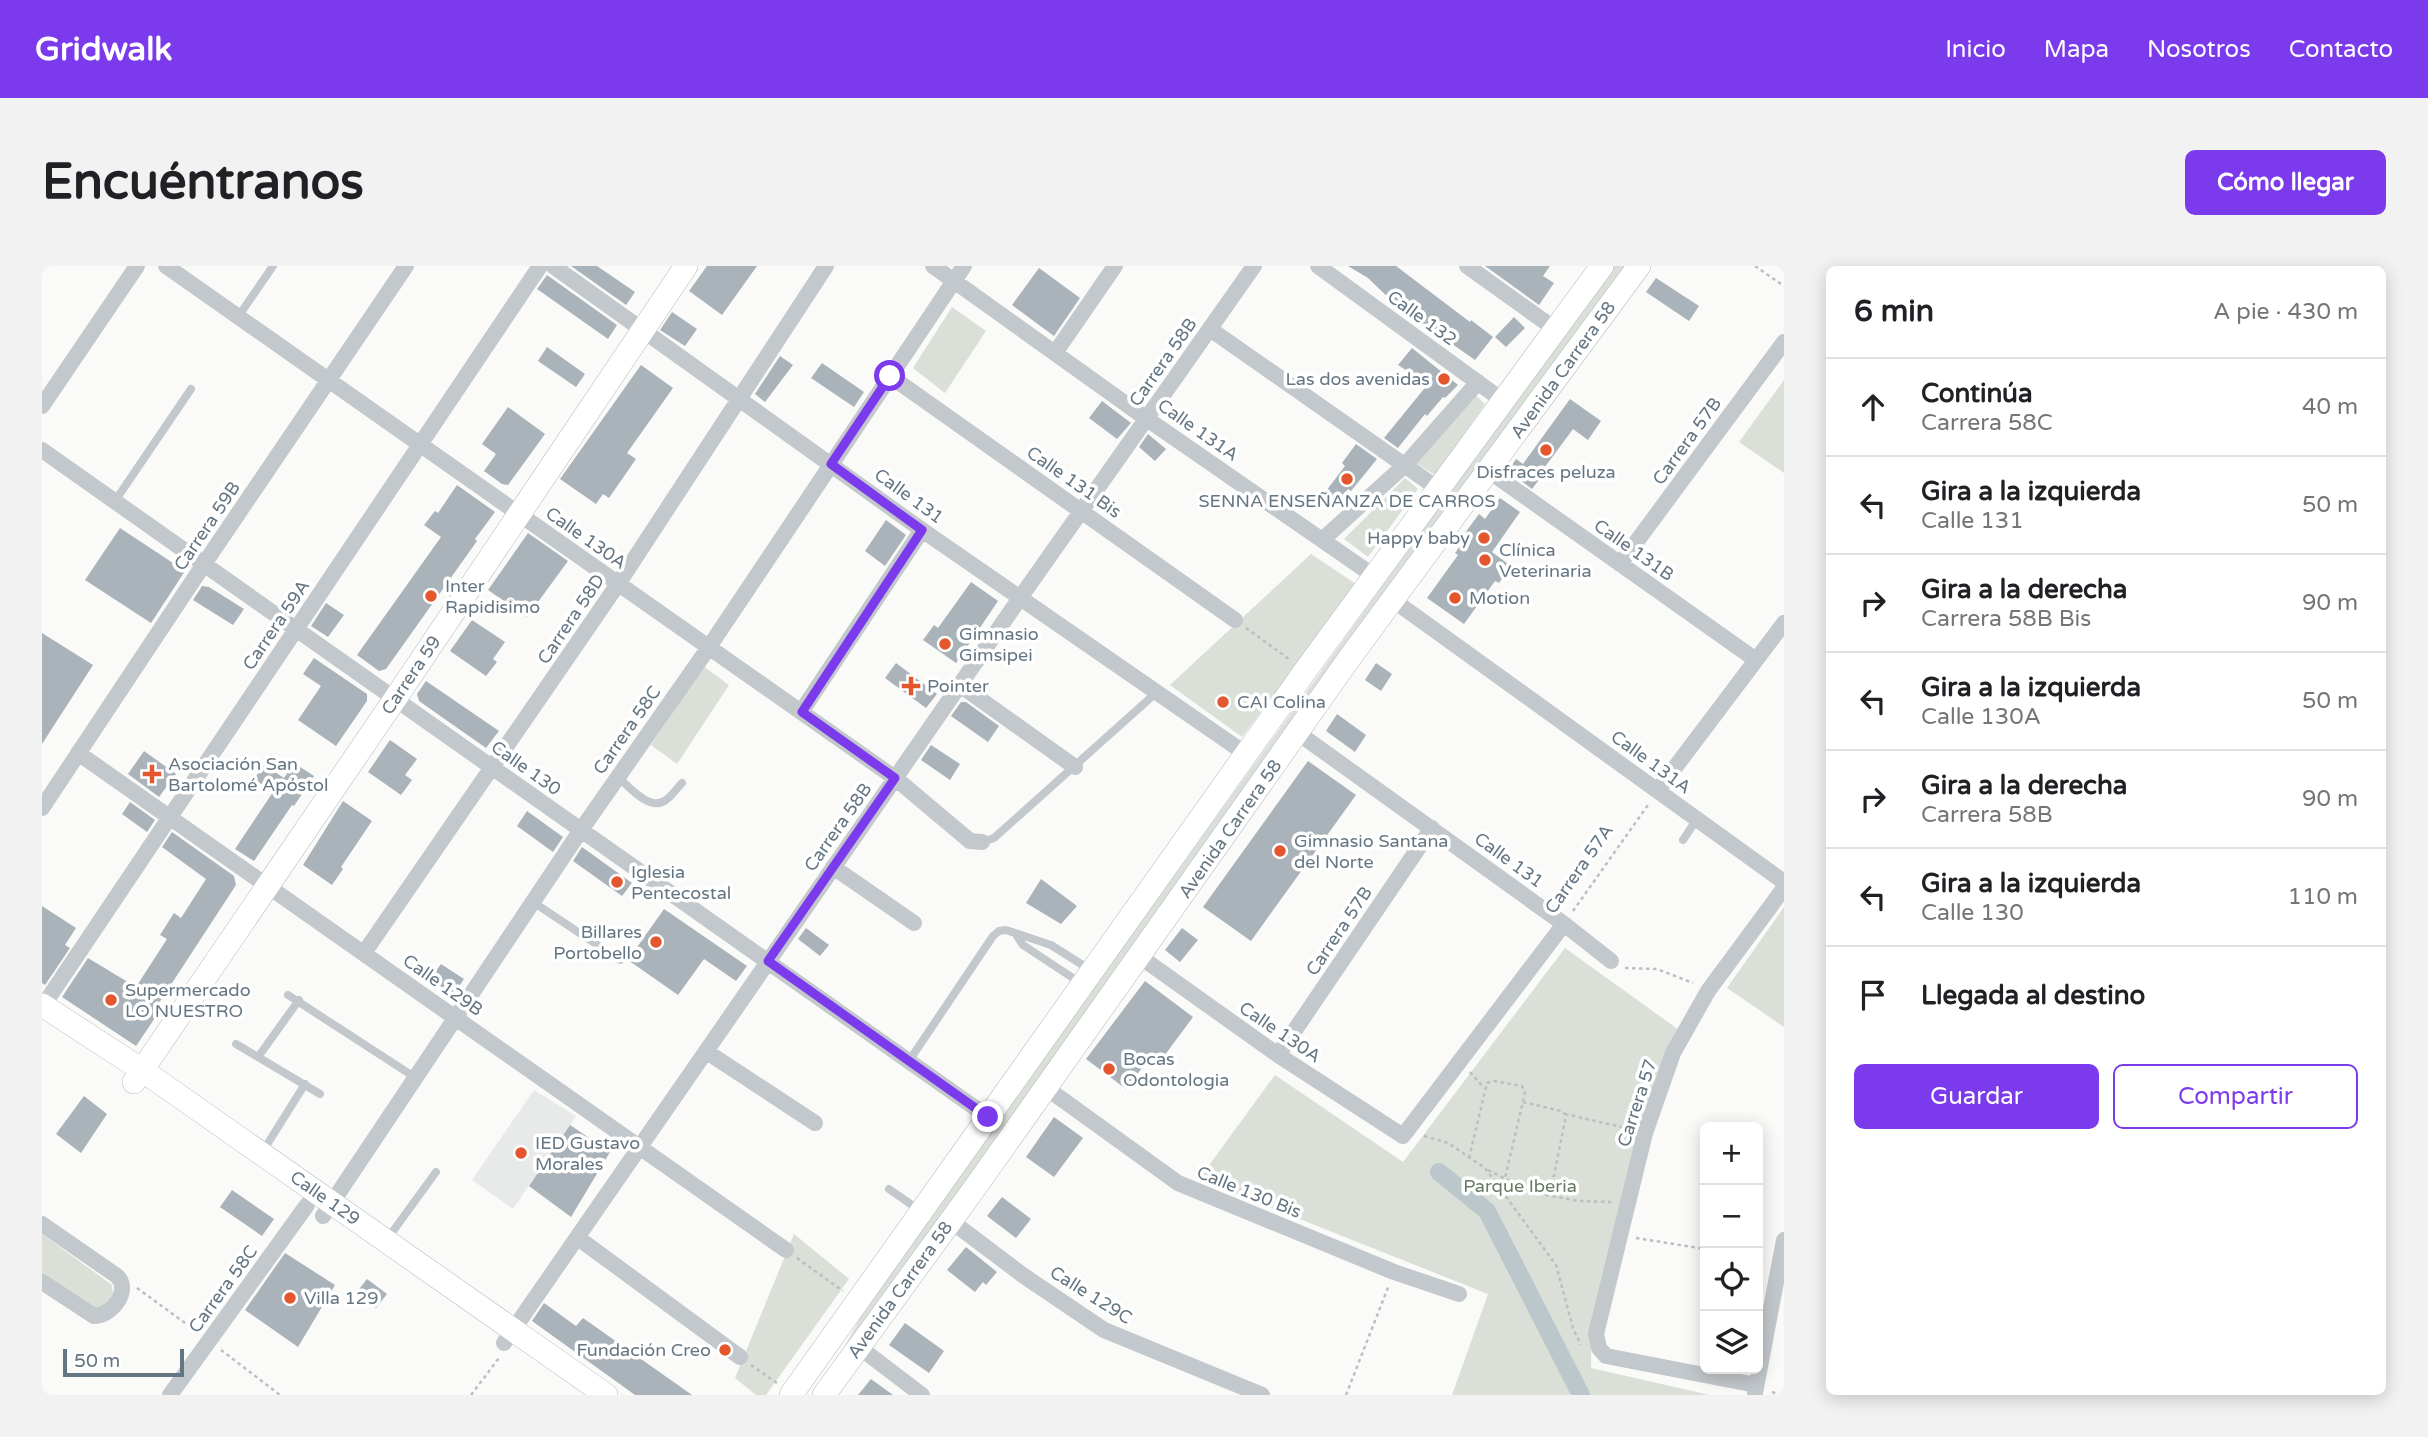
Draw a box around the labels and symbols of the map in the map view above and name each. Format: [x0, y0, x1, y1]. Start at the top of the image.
street label: Calle 132 [1383, 285, 1461, 351]
street label: Avenida Carrera 58 [1506, 297, 1620, 443]
street label: Carrera 58B [1124, 313, 1202, 411]
route start [874, 360, 905, 391]
place label: Las dos avenidas [1285, 368, 1430, 390]
marker: Las dos avenidas [1436, 371, 1452, 387]
street label: Carrera 57B [1648, 393, 1726, 489]
street label: Calle 131A [1153, 394, 1243, 466]
street label: Calle 131 Bis [1022, 441, 1126, 523]
marker: Disfraces peluza [1538, 442, 1554, 458]
place label: Disfraces peluza [1476, 461, 1616, 483]
street label: Calle 131 [870, 463, 948, 529]
marker: SENNA ENSEÑANZA DE CARROS [1339, 471, 1355, 487]
street label: Carrera 59B [169, 477, 245, 575]
place label: SENNA ENSEÑANZA DE CARROS [1199, 490, 1495, 512]
street label: Calle 130A [541, 502, 631, 574]
street label: Calle 131B [1590, 514, 1678, 586]
place label: Happy baby [1367, 527, 1470, 549]
marker: Happy baby [1476, 530, 1492, 546]
place label: Clínica Veterinaria [1499, 539, 1592, 582]
marker: Clínica Veterinaria [1477, 552, 1493, 568]
street label: Carrera 58D [533, 570, 609, 668]
place label: Inter Rapidisimo [445, 575, 540, 618]
street label: Carrera 59A [238, 576, 314, 674]
place label: Motion [1469, 587, 1530, 609]
marker: Inter Rapidisimo [423, 588, 439, 604]
marker: Motion [1447, 590, 1463, 606]
place label: Gimnasio Gimsipei [959, 623, 1039, 666]
street label: Carrera 59 [377, 631, 445, 719]
marker: Gimnasio Gimsipei [937, 636, 953, 652]
place label: Pointer [927, 675, 989, 697]
marker: Pointer [901, 676, 921, 696]
street label: Carrera 58C [588, 681, 666, 779]
place label: CAI Colina [1237, 691, 1326, 713]
marker: CAI Colina [1215, 694, 1231, 710]
street label: Calle 131A [1607, 726, 1695, 798]
street label: Calle 130 [487, 736, 565, 800]
place label: Asociación San Bartolomé Apóstol [168, 753, 328, 796]
street label: Avenida Carrera 58 [1174, 755, 1286, 903]
marker: Asociación San Bartolomé Apóstol [142, 764, 162, 784]
street label: Carrera 58B [799, 778, 877, 876]
street label: Carrera 57A [1540, 820, 1618, 918]
street label: Calle 131 [1470, 827, 1548, 893]
place label: Gimnasio Santana del Norte [1294, 830, 1448, 873]
marker: Gimnasio Santana del Norte [1272, 843, 1288, 859]
place label: Iglesia Pentecostal [631, 861, 731, 904]
marker: Iglesia Pentecostal [609, 874, 625, 890]
street label: Carrera 57B [1301, 882, 1377, 980]
place label: Billares Portobello [553, 921, 642, 964]
marker: Billares Portobello [648, 934, 664, 950]
street label: Calle 129B [399, 949, 487, 1021]
place label: Supermercado LO NUESTRO [125, 979, 251, 1022]
marker: Supermercado LO NUESTRO [103, 992, 119, 1008]
street label: Calle 130A [1235, 997, 1325, 1067]
place label: Bocas Odontologia [1123, 1048, 1229, 1091]
street label: Carrera 57 [1613, 1056, 1661, 1150]
marker: Bocas Odontologia [1101, 1061, 1117, 1077]
route end [972, 1101, 1003, 1132]
place label: IED Gustavo Morales [535, 1132, 640, 1175]
marker: IED Gustavo Morales [513, 1145, 529, 1161]
street label: Calle 130 Bis [1194, 1161, 1304, 1223]
street label: Calle 129 [286, 1166, 364, 1230]
park label: Parque Iberia [1463, 1175, 1577, 1197]
street label: Avenida Carrera 58 [843, 1217, 957, 1363]
street label: Carrera 58C [184, 1241, 262, 1337]
street label: Calle 129C [1046, 1261, 1136, 1329]
place label: Villa 129 [304, 1287, 378, 1309]
marker: Villa 129 [282, 1290, 298, 1306]
place label: Fundación Creo [576, 1339, 711, 1361]
marker: Fundación Creo [717, 1342, 733, 1358]
scale bar [63, 1346, 184, 1378]

